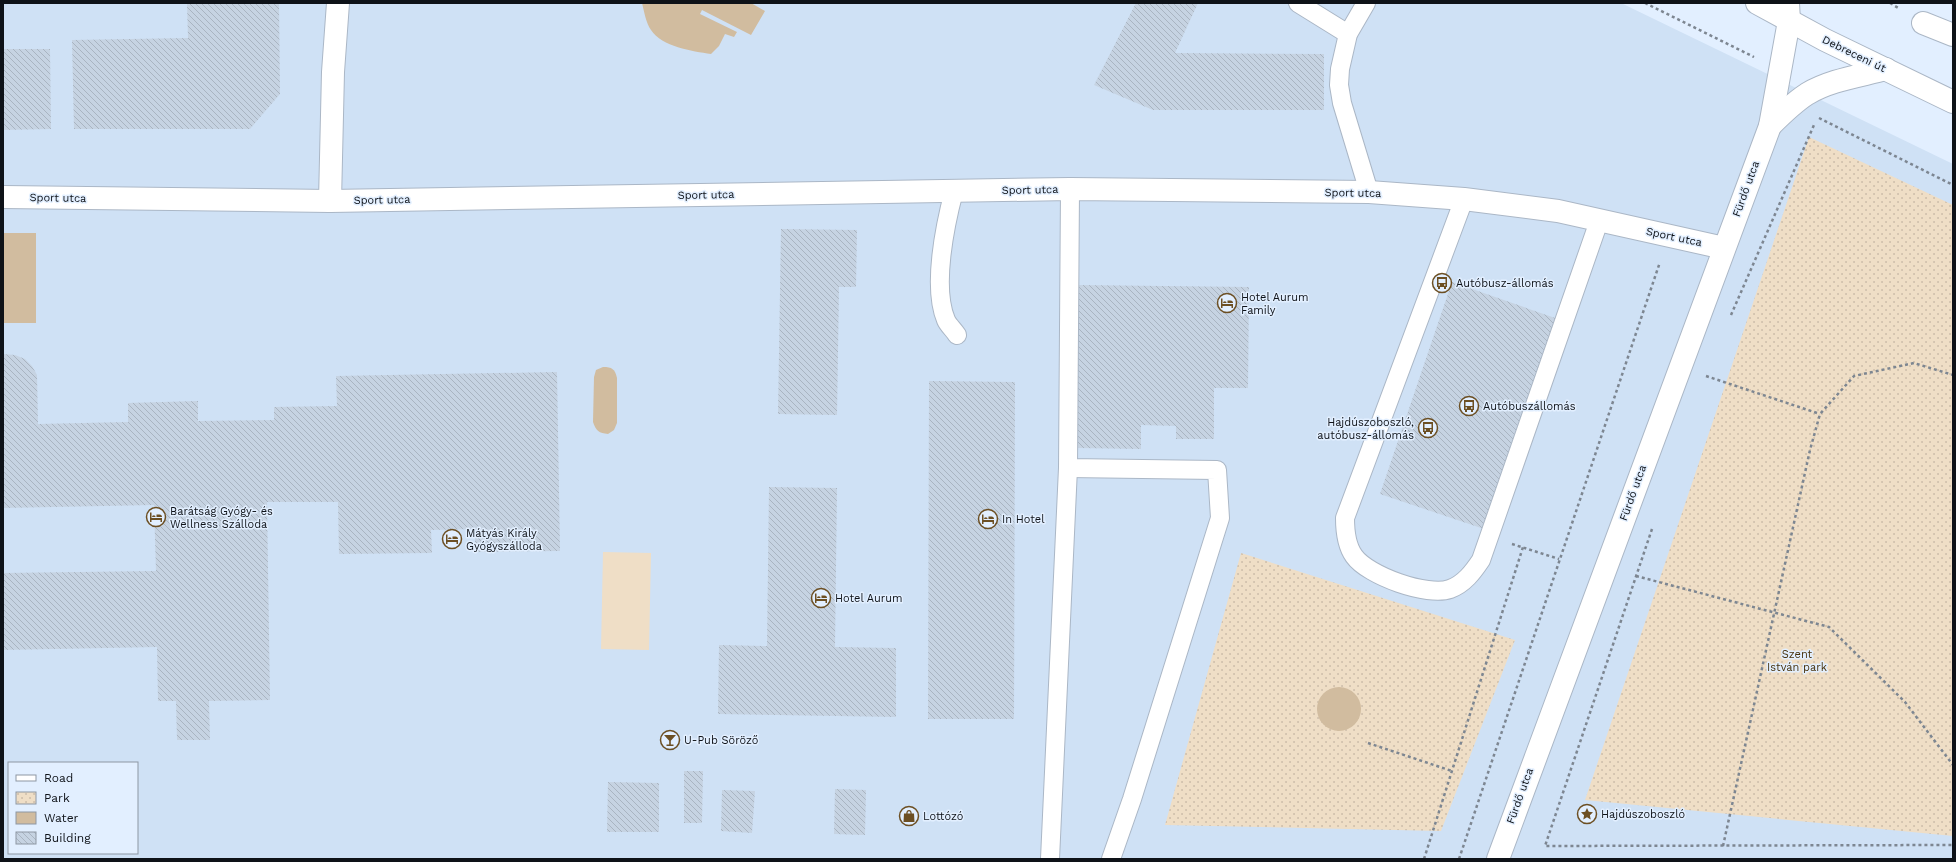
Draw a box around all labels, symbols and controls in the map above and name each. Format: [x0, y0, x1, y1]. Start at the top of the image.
street label: Debreceni út [1820, 33, 1888, 75]
street label: Fürdő utca [1730, 159, 1762, 219]
street label: Sport utca [1001, 183, 1059, 197]
street label: Sport utca [1324, 186, 1382, 200]
street label: Sport utca [677, 188, 735, 202]
street label: Sport utca [29, 191, 87, 205]
street label: Sport utca [353, 193, 411, 207]
street label: Sport utca [1645, 225, 1703, 249]
bus stop icon: Autóbusz-állomás [1431, 272, 1453, 294]
place label: Autóbusz-állomás [1456, 277, 1554, 290]
place label: Hotel Aurum Family [1241, 291, 1308, 317]
hotel icon: Hotel Aurum Family [1216, 292, 1238, 314]
bus stop icon: Autóbuszállomás [1458, 395, 1480, 417]
place label: Autóbuszállomás [1483, 400, 1576, 413]
place label: Hajdúszoboszló, autóbusz-állomás [1317, 416, 1414, 442]
bus stop icon: Hajdúszoboszló, autóbusz-állomás [1417, 417, 1439, 439]
street label: Fürdő utca [1617, 463, 1649, 523]
place label: Barátság Gyógy- és Wellness Szálloda [170, 505, 273, 531]
hotel icon: Barátság Gyógy- és Wellness Szálloda [145, 506, 167, 528]
hotel icon: In Hotel [977, 508, 999, 530]
place label: In Hotel [1002, 513, 1045, 526]
place label: Mátyás Király Gyógyszálloda [466, 527, 542, 553]
hotel icon: Mátyás Király Gyógyszálloda [441, 528, 463, 550]
hotel icon: Hotel Aurum [810, 587, 832, 609]
place label: Hotel Aurum [835, 592, 902, 605]
park label: Szent István park [1767, 648, 1827, 674]
bar icon: U-Pub Söröző [659, 729, 681, 751]
place label: U-Pub Söröző [684, 734, 758, 747]
legend [8, 762, 138, 854]
street label: Fürdő utca [1504, 766, 1536, 826]
text: Road [44, 771, 73, 785]
text: Park [44, 791, 70, 805]
place icon: Hajdúszoboszló [1576, 803, 1598, 825]
shop icon: Lottózó [898, 805, 920, 827]
place label: Hajdúszoboszló [1601, 808, 1685, 821]
place label: Lottózó [923, 810, 963, 823]
text: Water [44, 811, 79, 825]
text: Building [44, 831, 91, 845]

